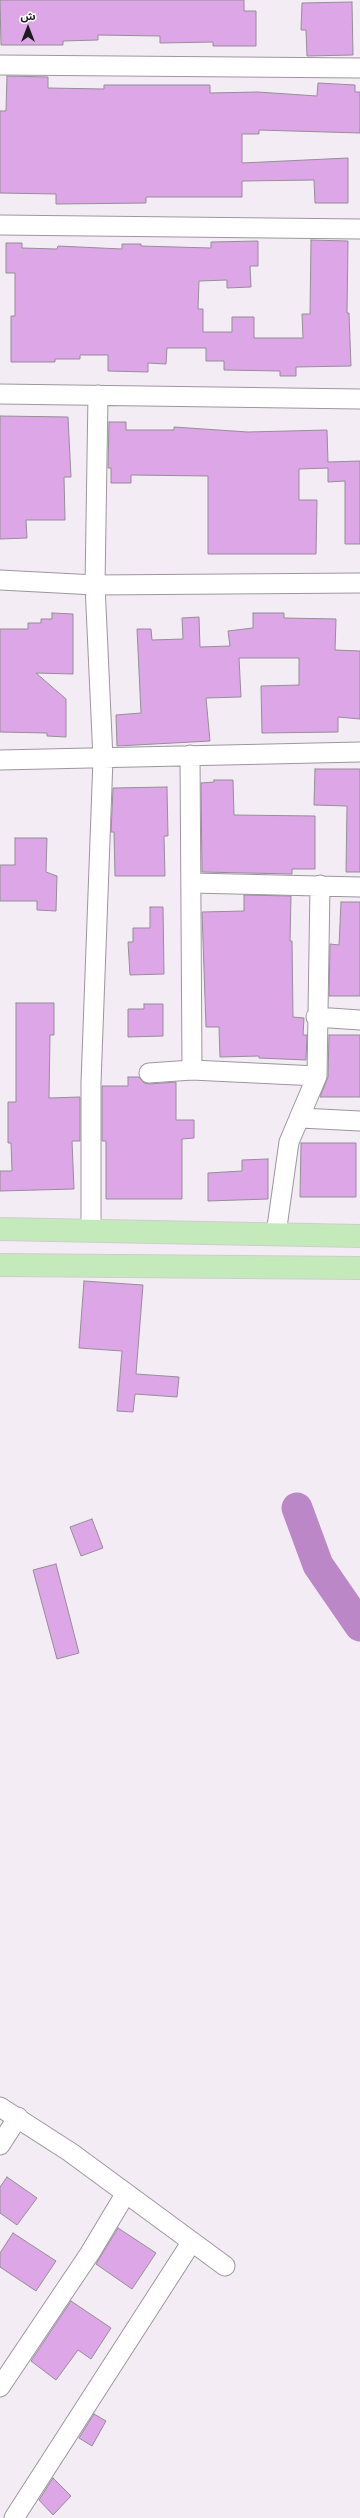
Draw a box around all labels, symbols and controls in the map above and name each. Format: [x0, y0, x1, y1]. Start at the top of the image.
north arrow [8, 8, 48, 48]
text: ش [20, 10, 36, 22]

